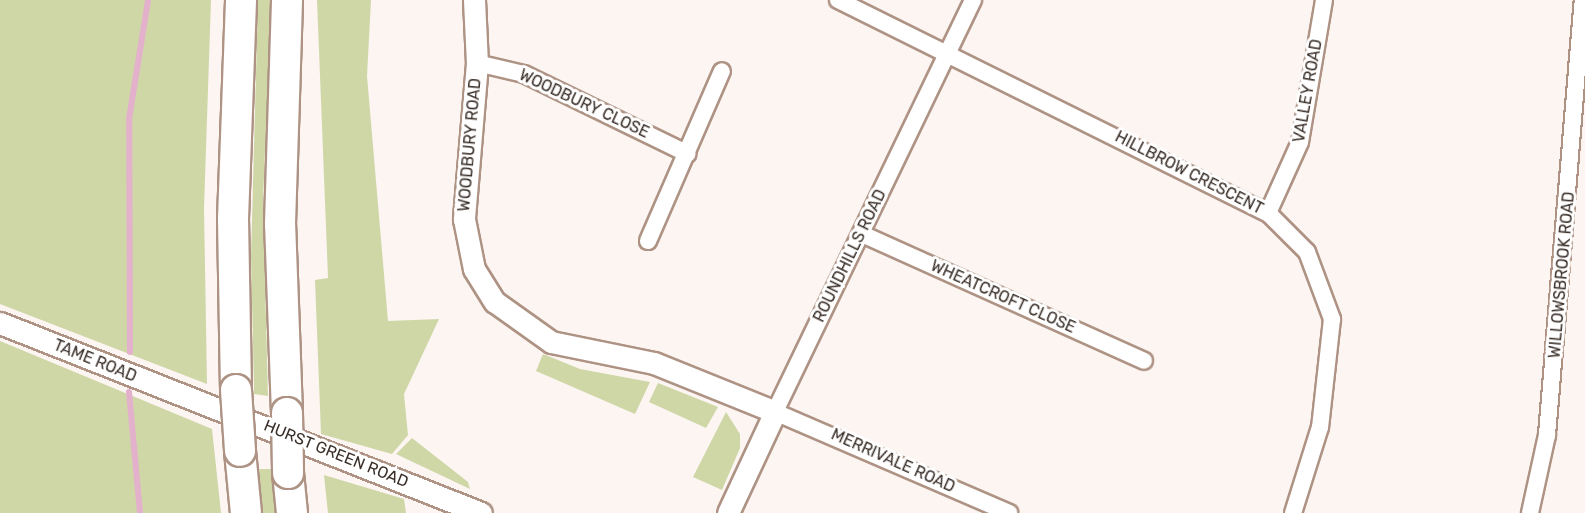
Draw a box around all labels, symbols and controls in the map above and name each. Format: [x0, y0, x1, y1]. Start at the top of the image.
street label: VALLEY ROAD [1289, 38, 1327, 144]
street label: WOODBURY CLOSE [516, 65, 652, 143]
street label: WOODBURY ROAD [455, 77, 485, 213]
street label: HILLBROW CRESCENT [1112, 127, 1266, 219]
street label: ROUNDHILLS ROAD [810, 187, 890, 325]
street label: WILLOWSBROOK ROAD [1545, 191, 1579, 359]
street label: WHEATCROFT CLOSE [927, 256, 1079, 338]
street label: TAME ROAD [51, 336, 139, 386]
street label: HURST GREEN ROAD [261, 416, 411, 492]
street label: MERRIVALE ROAD [828, 425, 958, 497]

